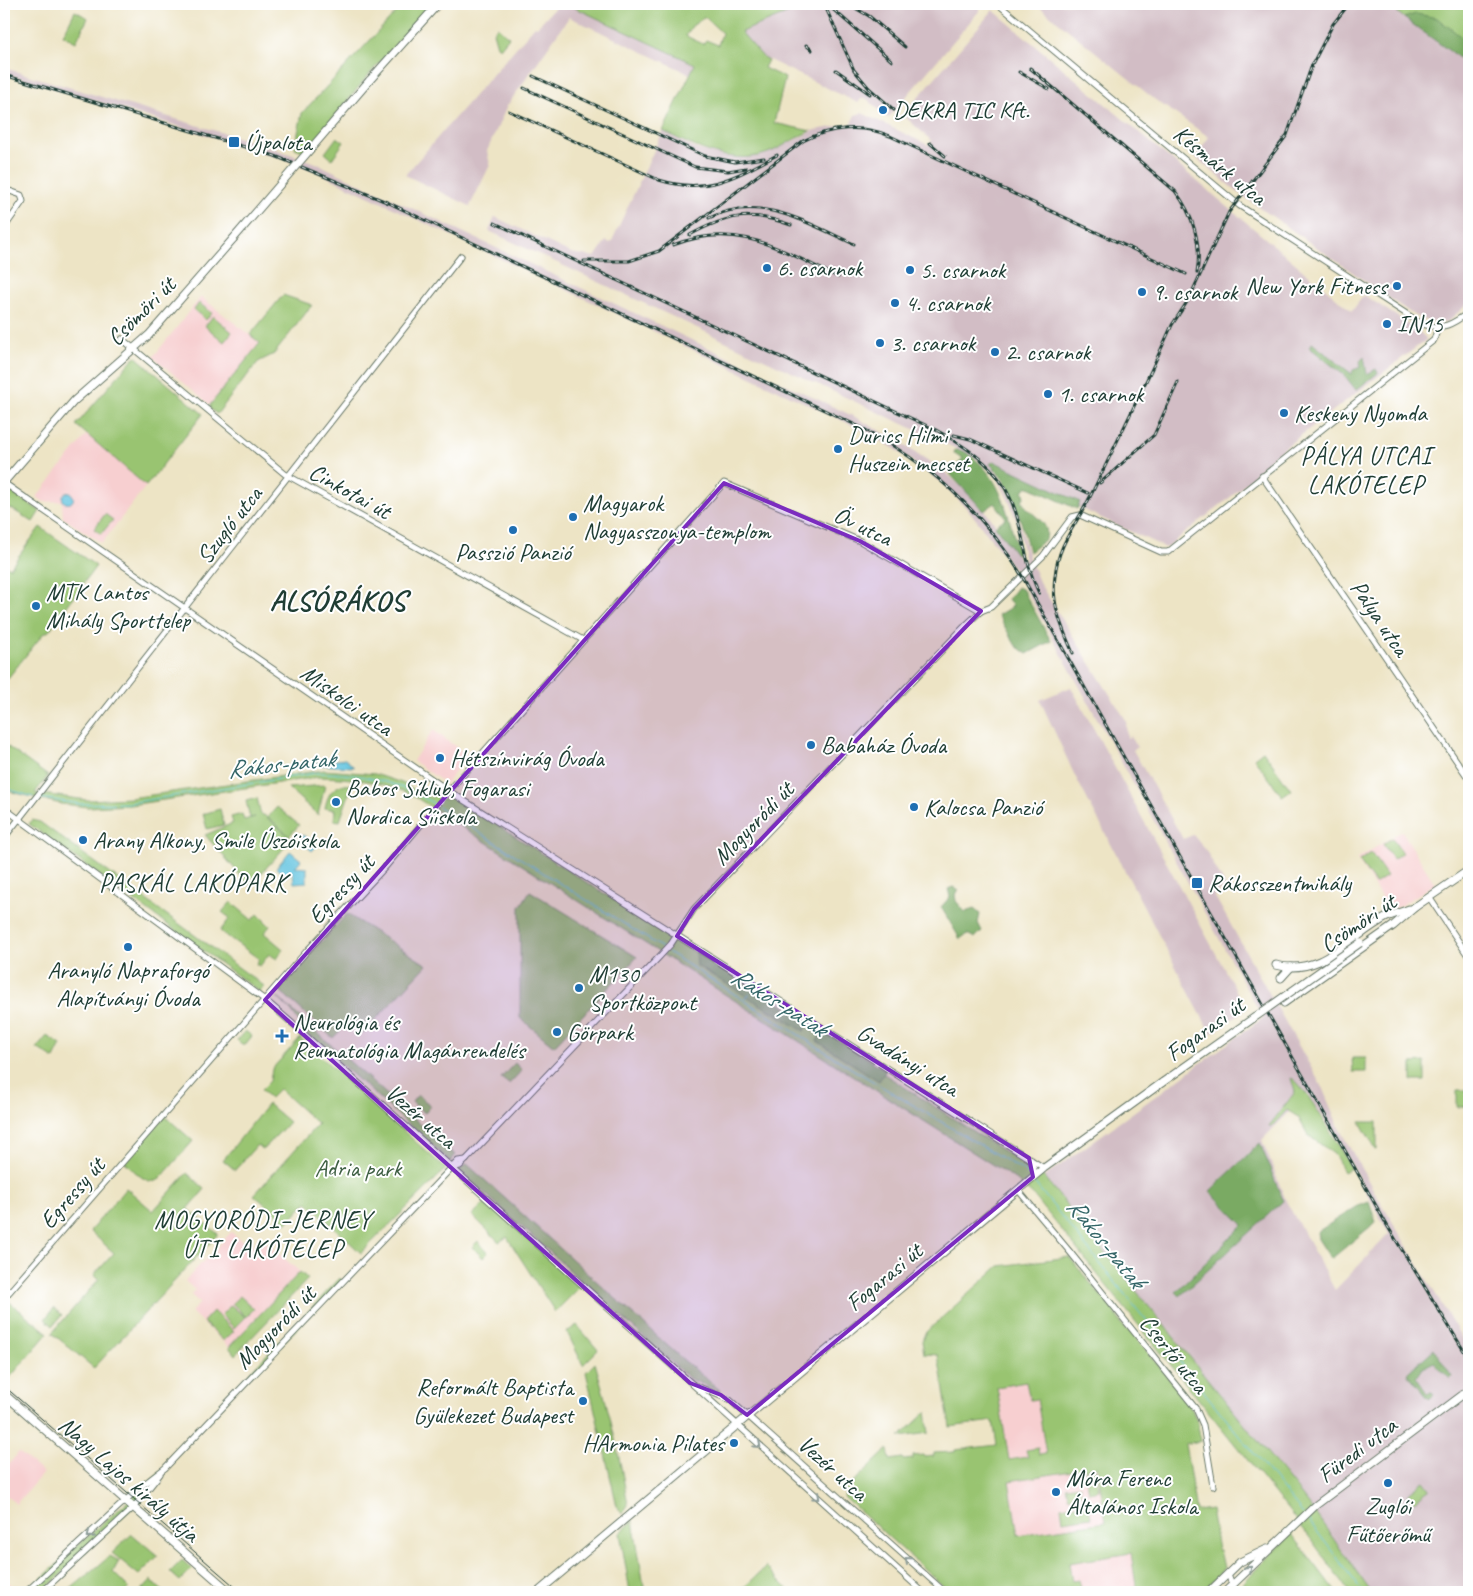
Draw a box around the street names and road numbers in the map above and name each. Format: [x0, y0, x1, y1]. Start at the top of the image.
street label: Késmárk utca [1167, 118, 1274, 213]
street label: Csömöri út [100, 269, 183, 352]
street label: Cinkotai út [304, 456, 398, 527]
street label: Szugló utca [189, 479, 269, 570]
street label: Öv utca [829, 499, 898, 553]
street label: Pálya utca [1344, 574, 1418, 664]
street label: Miskolci utca [295, 657, 400, 743]
street label: Mogyoródi út [706, 773, 802, 871]
street label: Egressy út [301, 846, 382, 930]
street label: Csömöri út [1314, 886, 1404, 959]
street label: Fogarasi út [1159, 989, 1252, 1068]
street label: Gvadányi utca [851, 1017, 966, 1104]
street label: Vezér utca [379, 1077, 464, 1156]
street label: Egressy út [33, 1150, 112, 1235]
street label: Fogarasi út [840, 1235, 930, 1318]
street label: Mogyoródi út [228, 1277, 324, 1375]
street label: Csertő utca [1133, 1308, 1216, 1401]
street label: Füredi utca [1311, 1409, 1404, 1490]
street label: Nagy Lajos király útja [52, 1410, 207, 1549]
street label: Vezér utca [792, 1429, 875, 1508]

